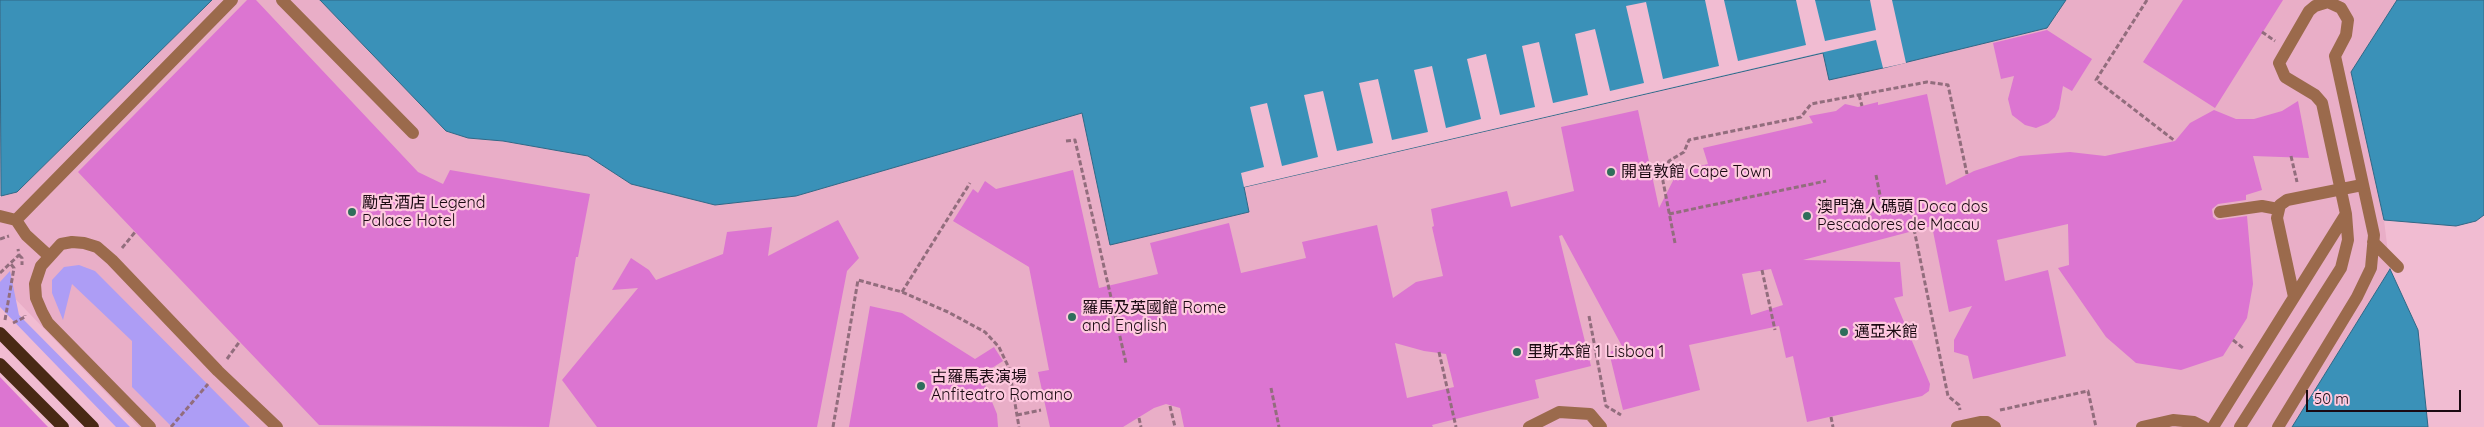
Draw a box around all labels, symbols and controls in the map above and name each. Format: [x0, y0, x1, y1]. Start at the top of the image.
place label: 開普敦館 Cape Town [1621, 162, 1771, 182]
marker: 開普敦館 Cape Town [1605, 166, 1617, 178]
place label: 勵宮酒店 Legend Palace Hotel [362, 193, 485, 231]
place label: 澳門漁人碼頭 Doca dos Pescadores de Macau [1817, 197, 1988, 235]
marker: 勵宮酒店 Legend Palace Hotel [346, 206, 358, 218]
marker: 澳門漁人碼頭 Doca dos Pescadores de Macau [1801, 210, 1813, 222]
place label: 羅馬及英國館 Rome and English [1082, 298, 1226, 336]
marker: 羅馬及英國館 Rome and English [1066, 311, 1078, 323]
place label: 邁亞米館 [1854, 322, 1918, 342]
marker: 邁亞米館 [1838, 326, 1850, 338]
place label: 里斯本館 1 Lisboa 1 [1527, 342, 1664, 362]
marker: 里斯本館 1 Lisboa 1 [1511, 346, 1523, 358]
place label: 古羅馬表演場 Anfiteatro Romano [931, 367, 1073, 405]
marker: 古羅馬表演場 Anfiteatro Romano [915, 380, 927, 392]
scale bar [2309, 380, 2464, 412]
text: 50 m [2314, 389, 2349, 408]

